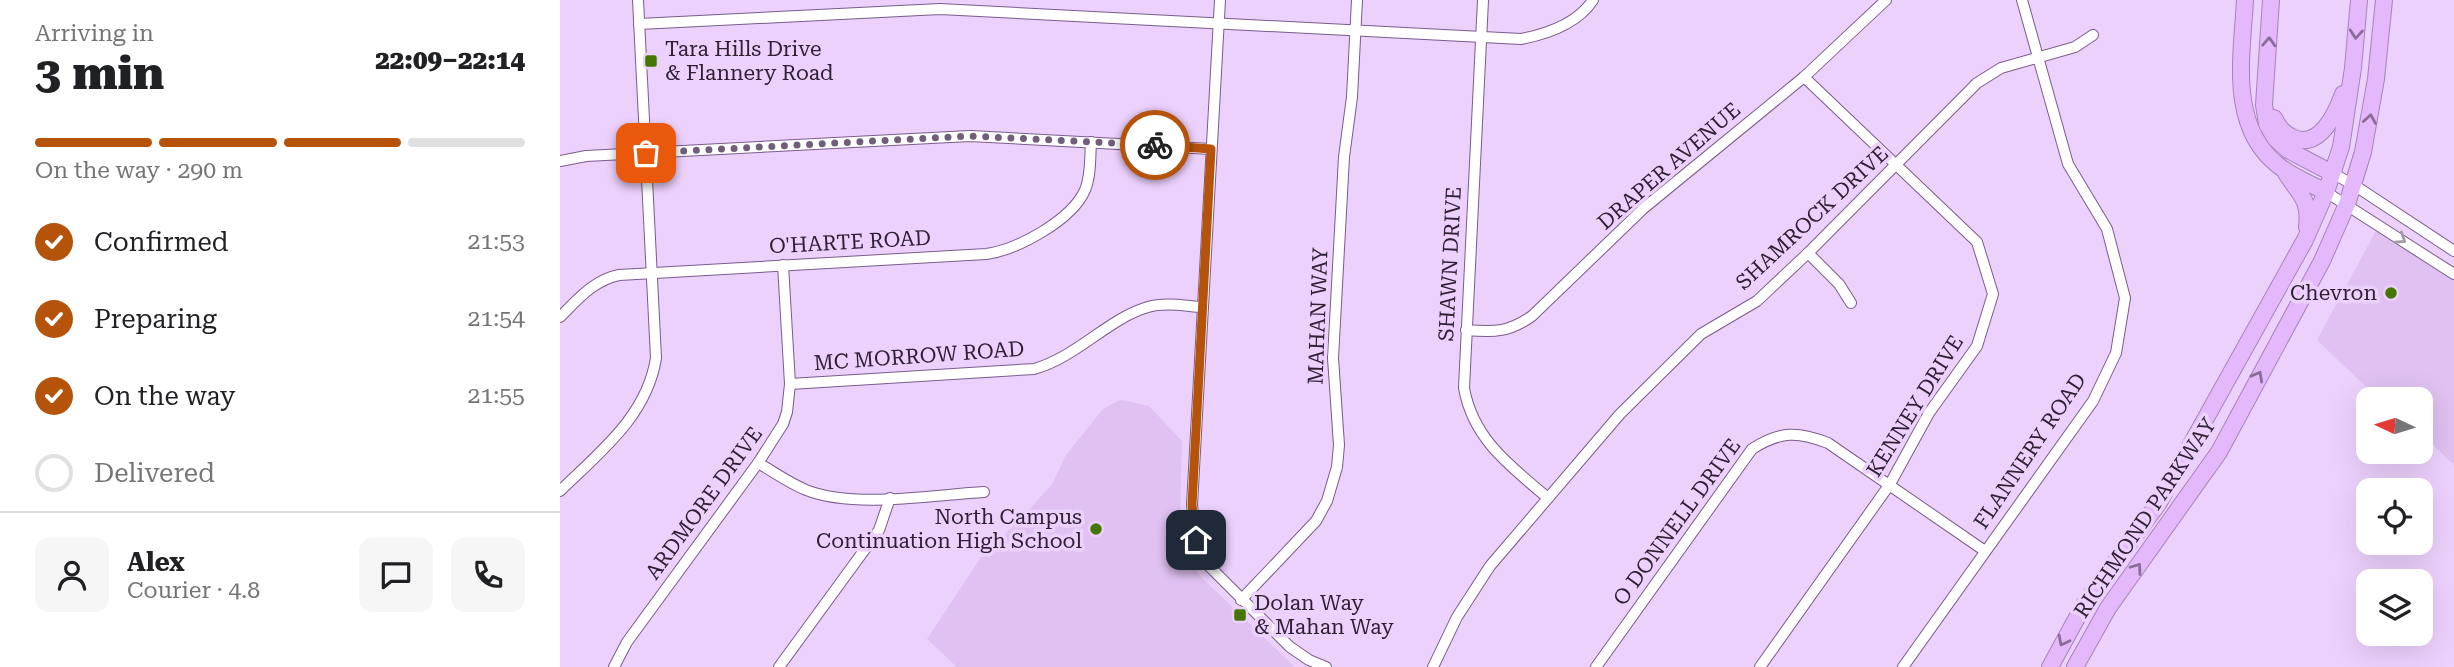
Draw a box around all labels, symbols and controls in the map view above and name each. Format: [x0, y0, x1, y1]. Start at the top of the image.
text: Arriving in [35, 20, 154, 47]
one-way arrow [2349, 29, 2364, 40]
one-way arrow [2261, 36, 2276, 47]
place label: Tara Hills Drive & Flannery Road [665, 37, 834, 85]
text: 22:09–22:14 [375, 45, 525, 75]
text: 3 min [35, 46, 164, 100]
marker: Tara Hills Drive & Flannery Road [643, 53, 659, 69]
street label: DRAPER AVENUE [1593, 97, 1745, 235]
courier [1120, 110, 1190, 180]
one-way arrow [2362, 113, 2377, 124]
pin [616, 123, 676, 183]
icon: bike [1136, 126, 1174, 164]
icon: bag [627, 134, 665, 172]
street label: SHAMROCK DRIVE [1731, 141, 1893, 295]
text: On the way · 290 m [35, 157, 243, 184]
street label: SHAWN DRIVE [1434, 186, 1466, 342]
icon: check [35, 223, 73, 261]
street label: O'HARTE ROAD [769, 226, 931, 258]
text: Confirmed [94, 227, 229, 257]
text: 21:53 [468, 228, 525, 255]
one-way arrow [2393, 231, 2406, 244]
street label: MAHAN WAY [1304, 246, 1332, 385]
place label: Chevron [2290, 281, 2377, 305]
marker: Chevron [2383, 285, 2399, 301]
icon: check [35, 300, 73, 338]
text: Preparing [94, 304, 217, 334]
text: 21:54 [468, 305, 525, 332]
street label: KENNEY DRIVE [1862, 331, 1968, 481]
street label: MC MORROW ROAD [813, 337, 1025, 375]
street label: FLANNERY ROAD [1969, 369, 2091, 533]
one-way arrow [2250, 370, 2263, 383]
icon: check [35, 377, 73, 415]
text: On the way [94, 381, 235, 411]
text: 21:55 [468, 382, 525, 409]
north arrow [2356, 387, 2432, 464]
map controls [2356, 387, 2433, 646]
street label: RICHMOND PARKWAY [2069, 413, 2221, 622]
street label: ARDMORE DRIVE [641, 422, 767, 584]
street label: O DONNELL DRIVE [1608, 434, 1746, 610]
text: Delivered [94, 458, 215, 488]
button: locate [2356, 478, 2433, 555]
place label: North Campus Continuation High School [816, 505, 1083, 553]
pin [1166, 510, 1226, 570]
marker: North Campus Continuation High School [1088, 521, 1104, 537]
icon: home [1177, 521, 1215, 559]
button: person [35, 538, 109, 612]
button: chat [359, 538, 433, 612]
button: phone [451, 538, 525, 612]
text: Alex [127, 547, 185, 577]
one-way arrow [2129, 563, 2141, 576]
button: layers [2356, 569, 2433, 646]
text: Courier · 4.8 [127, 577, 260, 604]
place label: Dolan Way & Mahan Way [1254, 591, 1394, 639]
marker: Dolan Way & Mahan Way [1232, 607, 1248, 623]
one-way arrow [2058, 634, 2072, 646]

